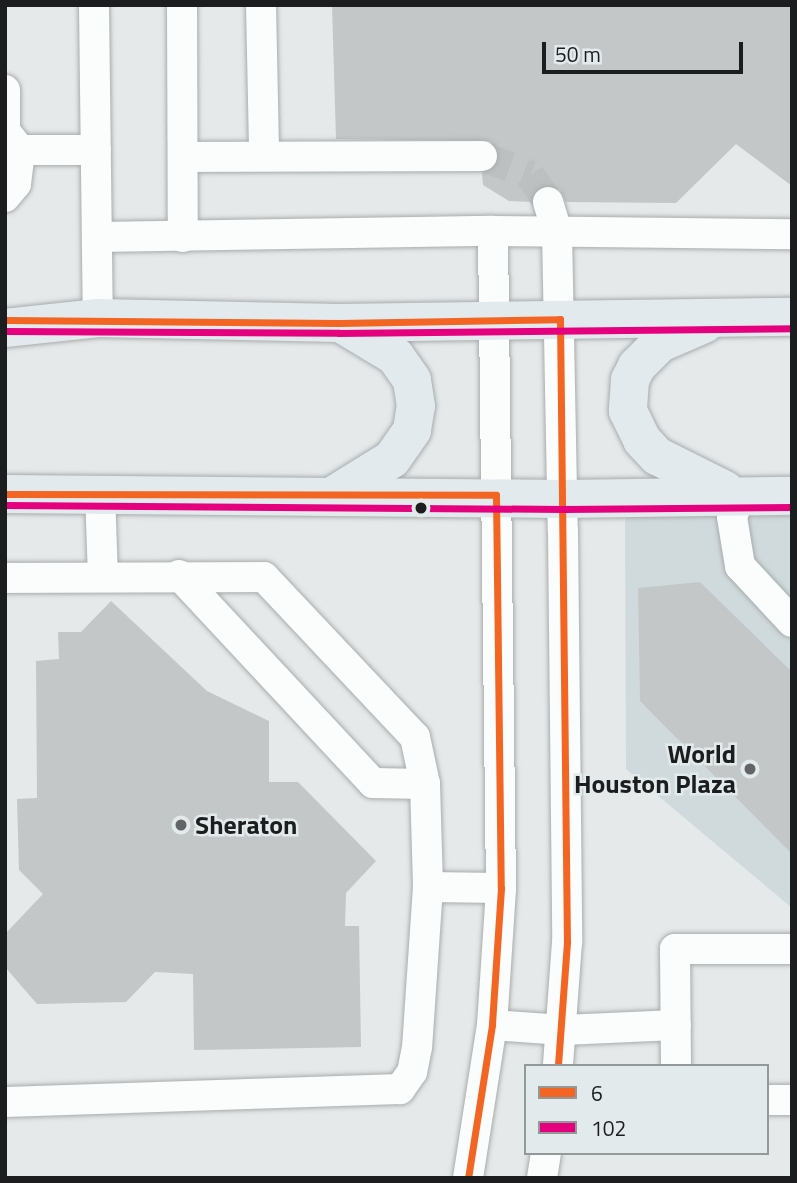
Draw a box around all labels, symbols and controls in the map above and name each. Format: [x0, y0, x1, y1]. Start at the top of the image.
scale bar [545, 28, 746, 72]
text: 50 m [555, 38, 601, 70]
unlabelled marker [414, 501, 428, 515]
place label: World Houston Plaza [574, 738, 736, 800]
marker: World Houston Plaza [742, 761, 758, 777]
place label: Sheraton [195, 809, 297, 841]
marker: Sheraton [173, 817, 189, 833]
legend [524, 1064, 769, 1155]
text: 6 [591, 1077, 603, 1109]
text: 102 [591, 1112, 626, 1144]

